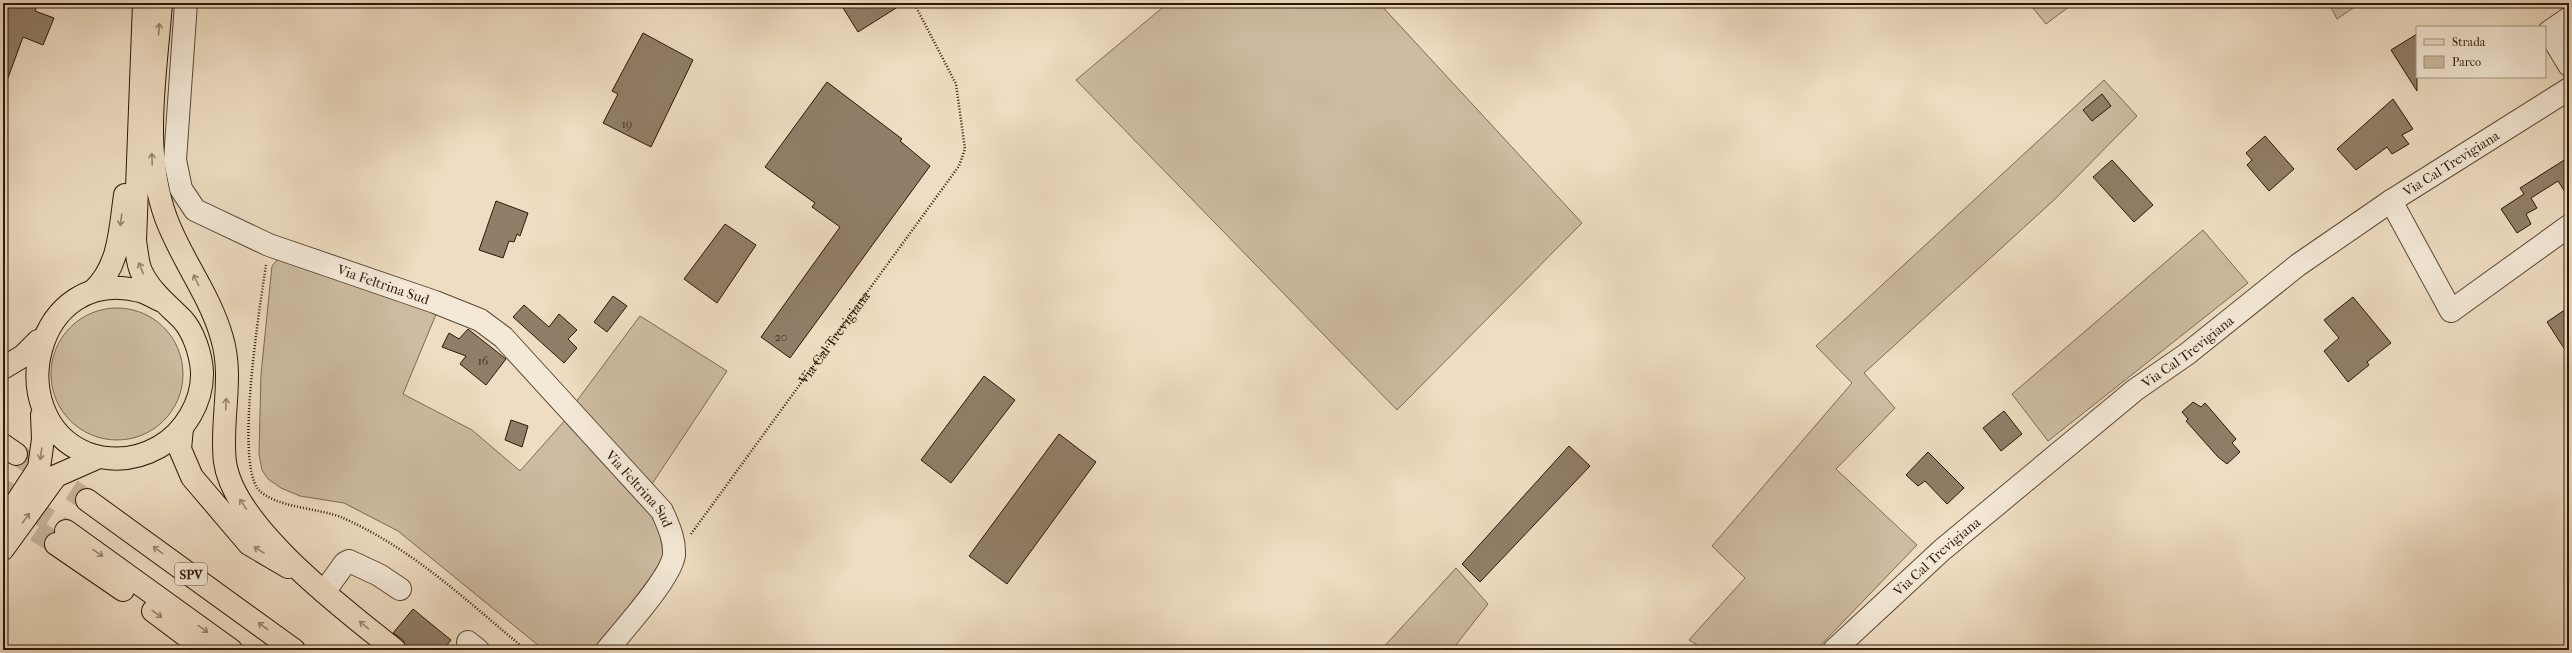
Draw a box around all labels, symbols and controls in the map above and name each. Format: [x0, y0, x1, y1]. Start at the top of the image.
one-way arrow [156, 23, 163, 36]
legend [2416, 26, 2546, 78]
text: Strada [2452, 35, 2486, 49]
text: Parco [2452, 55, 2481, 69]
house number: 19 [622, 117, 632, 131]
street label: Via Cal Trevigiana [2399, 127, 2503, 201]
one-way arrow [148, 153, 156, 166]
one-way arrow [117, 213, 125, 226]
street label: Via Feltrina Sud [334, 261, 432, 309]
one-way arrow [137, 262, 145, 274]
one-way arrow [192, 275, 199, 287]
street label: Via Cal Trevigiana [794, 288, 874, 388]
street label: Via Cal Trevigiana [2138, 312, 2238, 392]
house number: 20 [775, 330, 787, 344]
house number: 16 [478, 354, 489, 368]
one-way arrow [222, 398, 230, 411]
street label: Via Feltrina Sud [601, 446, 676, 530]
one-way arrow [37, 447, 45, 460]
one-way arrow [239, 498, 247, 510]
one-way arrow [22, 512, 30, 523]
street label: Via Cal Trevigiana [1889, 513, 1984, 600]
one-way arrow [153, 546, 164, 554]
one-way arrow [253, 546, 265, 554]
one-way arrow [92, 549, 103, 557]
road number: SPV [175, 563, 207, 585]
one-way arrow [152, 610, 163, 618]
one-way arrow [359, 621, 370, 630]
one-way arrow [258, 622, 269, 630]
one-way arrow [198, 625, 209, 633]

